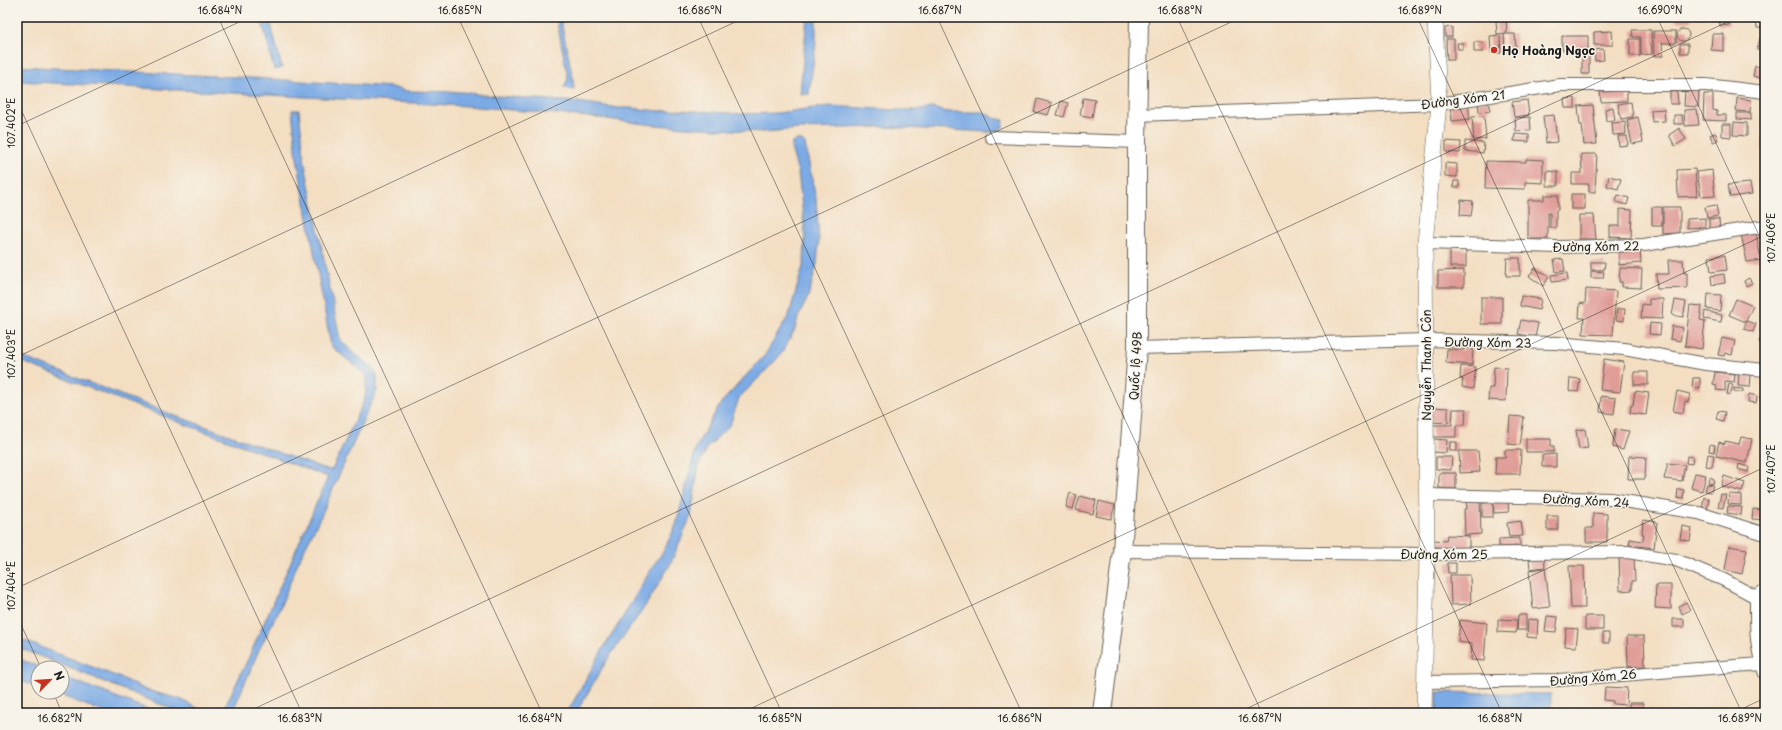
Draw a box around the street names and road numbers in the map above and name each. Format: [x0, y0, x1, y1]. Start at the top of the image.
street label: Đường Xóm 21 [1420, 85, 1506, 113]
street label: Đường Xóm 22 [1552, 236, 1640, 256]
street label: Nguyễn Thanh Côn [1417, 309, 1435, 421]
street label: Quốc lộ 49B [1124, 331, 1146, 401]
street label: Đường Xóm 23 [1444, 332, 1532, 352]
street label: Đường Xóm 24 [1542, 489, 1630, 511]
street label: Đường Xóm 25 [1400, 545, 1488, 563]
street label: Đường Xóm 26 [1549, 664, 1637, 690]

